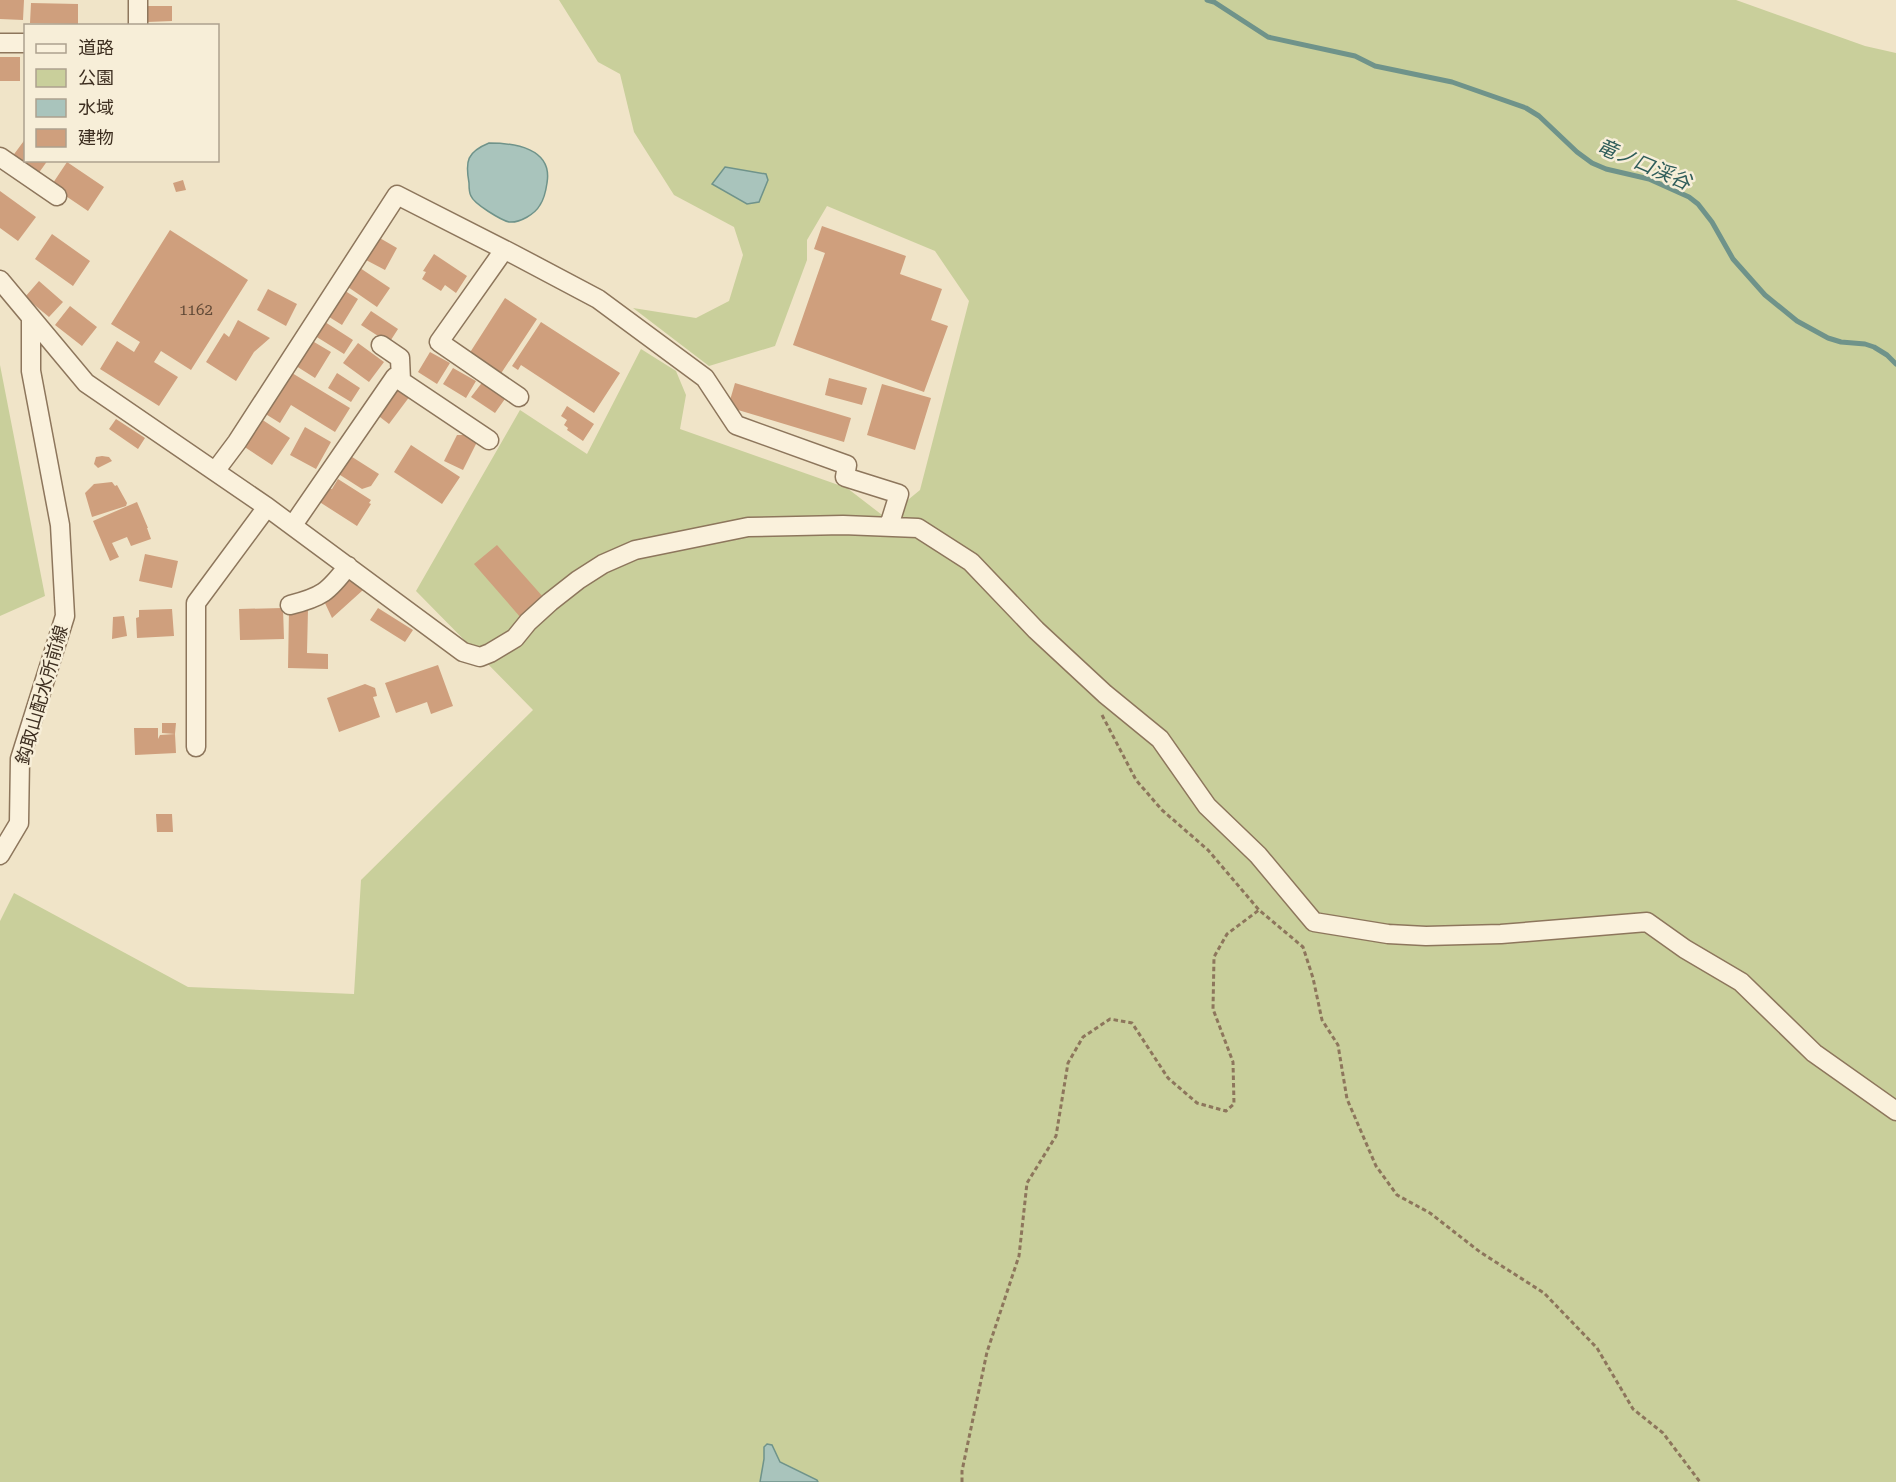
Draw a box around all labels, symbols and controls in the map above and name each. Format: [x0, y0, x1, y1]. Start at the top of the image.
legend [24, 24, 219, 162]
text: 道路 [78, 37, 114, 58]
text: 公園 [78, 67, 114, 88]
text: 水域 [78, 97, 114, 118]
text: 建物 [78, 127, 114, 148]
water label: 竜ノ口渓谷 [1593, 133, 1697, 195]
house number: 1162 [179, 301, 213, 319]
street label: 鈎取山配水所前線 [12, 623, 71, 767]

